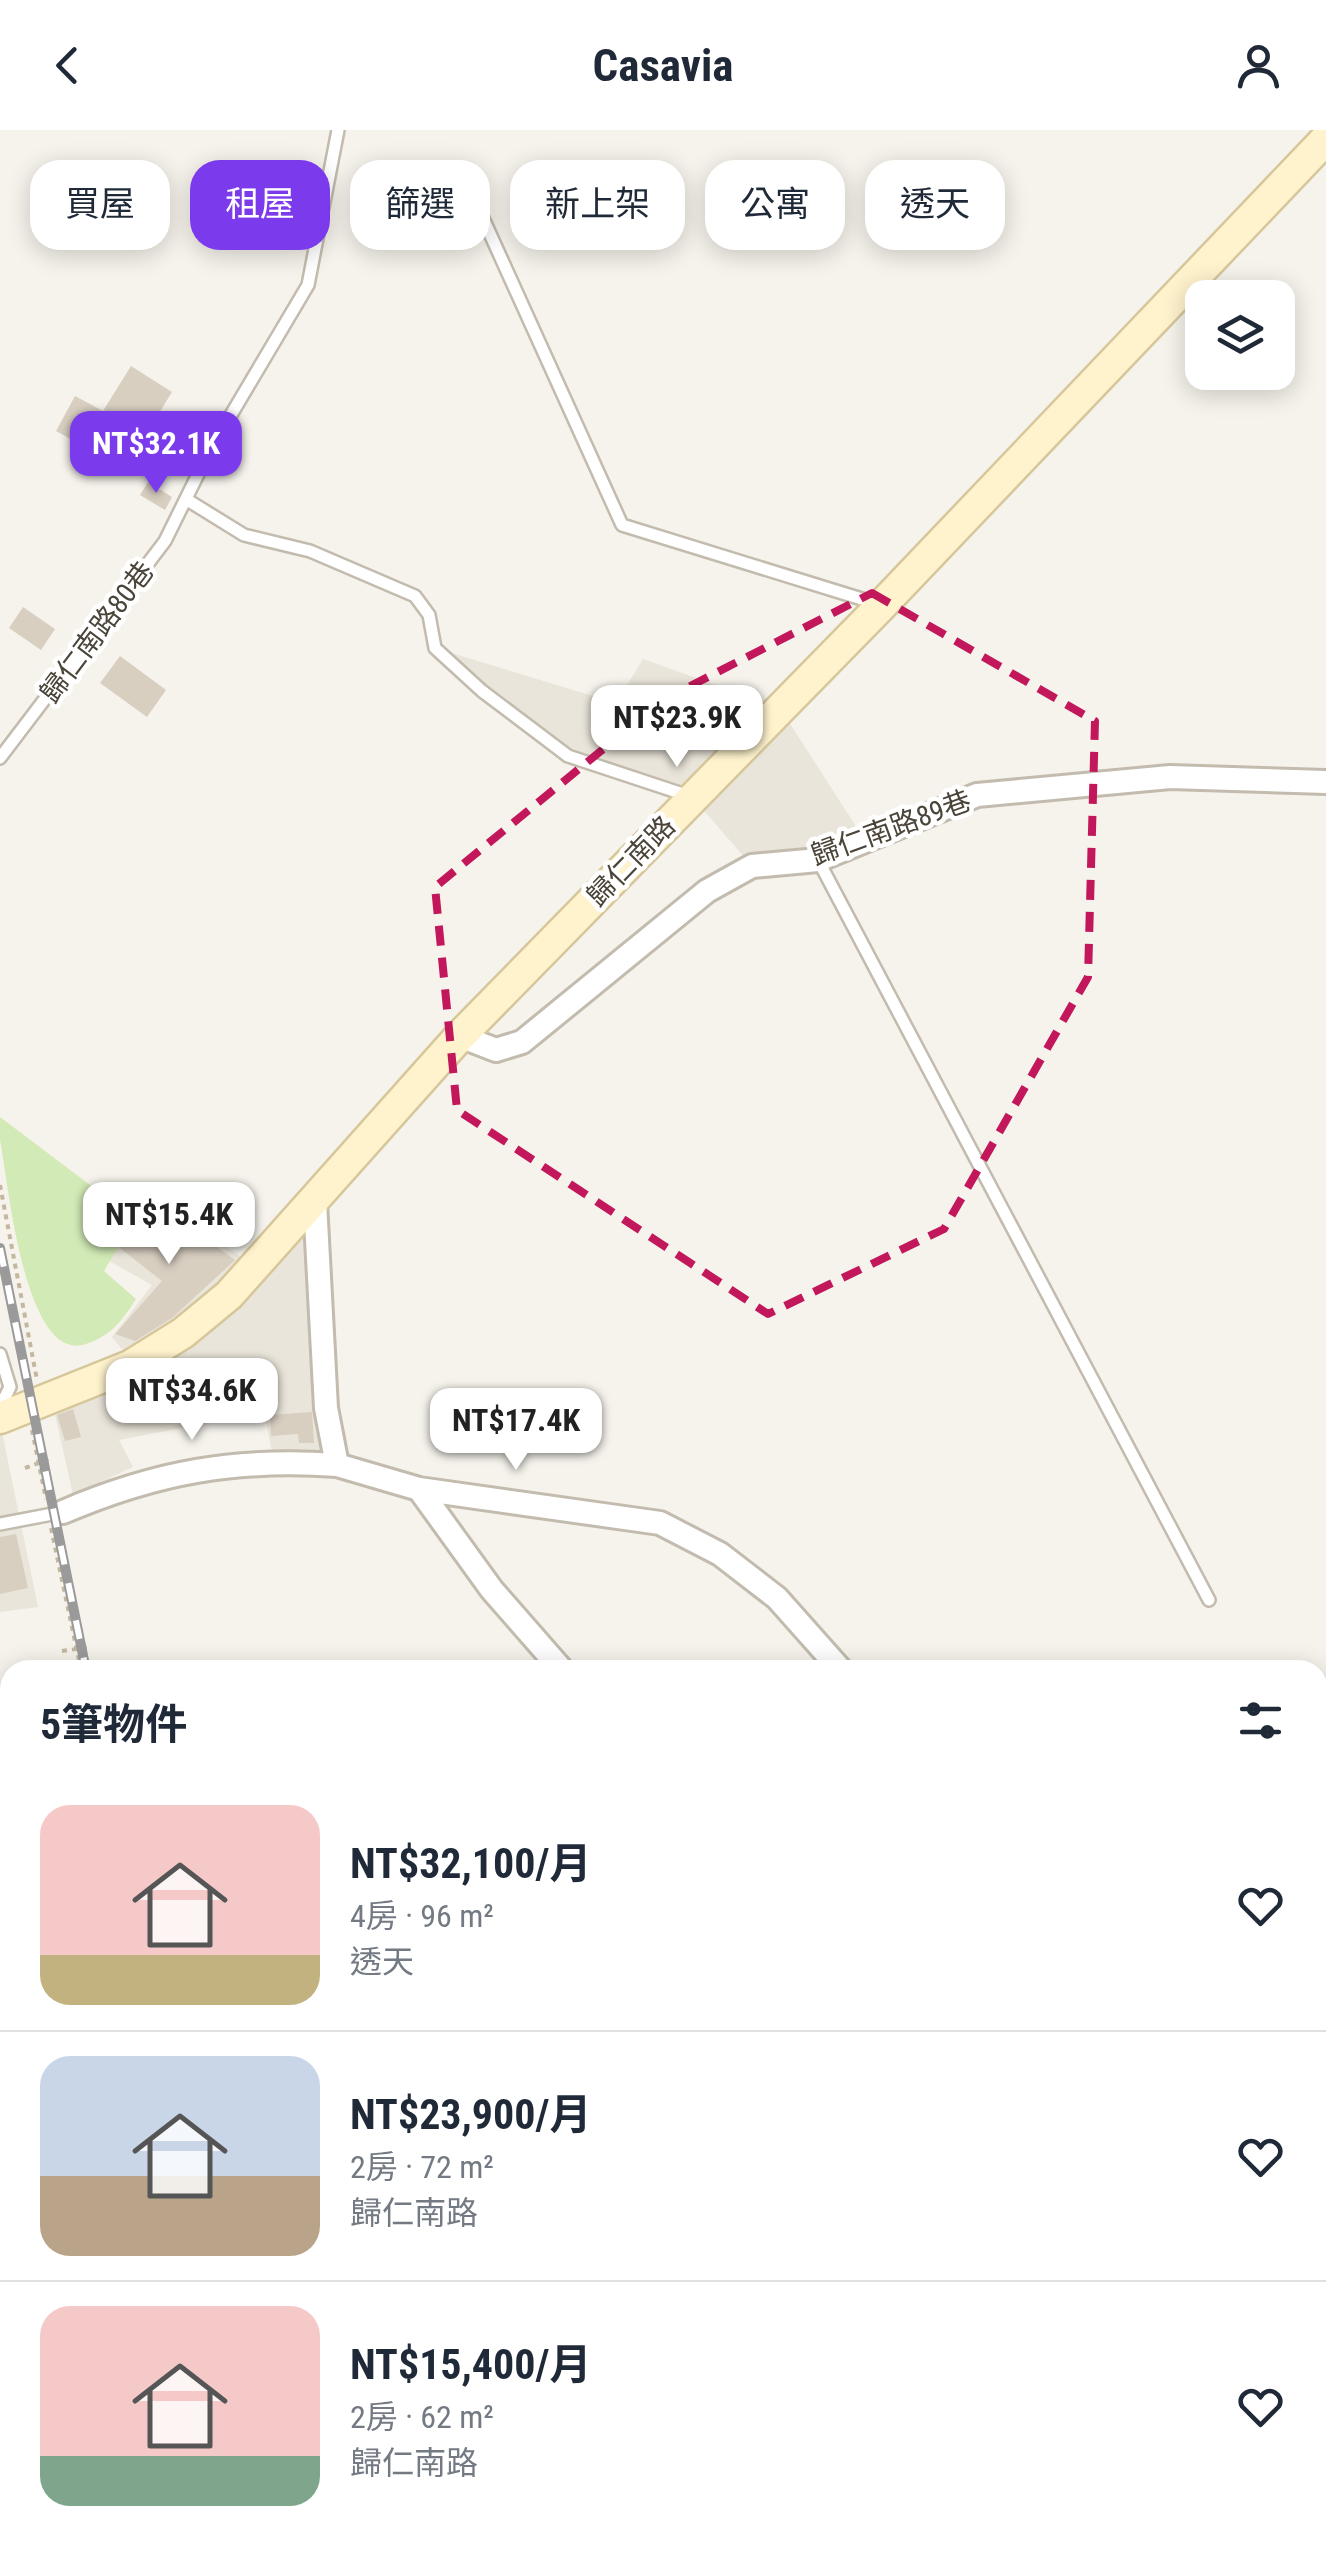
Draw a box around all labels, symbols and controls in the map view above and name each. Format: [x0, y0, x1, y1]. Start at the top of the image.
icon: back [40, 38, 95, 93]
icon: person [1231, 38, 1286, 93]
text: Casavia [593, 39, 733, 92]
chip: 買屋 [30, 160, 170, 250]
chip: 租屋 [190, 160, 330, 250]
chip: 篩選 [350, 160, 490, 250]
chip: 新上架 [510, 160, 685, 250]
chip: 公寓 [705, 160, 845, 250]
chip: 透天 [865, 160, 1005, 250]
map controls [1185, 280, 1295, 390]
button: layers [1185, 280, 1295, 390]
pin: NT$32.1K [53, 411, 259, 496]
text: NT$32.1K [92, 424, 220, 462]
street label: 歸仁南路80巷 [33, 555, 161, 709]
pin: NT$23.9K [574, 685, 780, 770]
text: NT$23.9K [613, 698, 741, 736]
street label: 歸仁南路89巷 [807, 784, 975, 872]
street label: 歸仁南路 [580, 809, 682, 913]
pin: NT$15.4K [66, 1182, 272, 1267]
text: NT$15.4K [105, 1195, 233, 1233]
pin: NT$34.6K [89, 1358, 295, 1443]
text: NT$34.6K [128, 1371, 256, 1409]
pin: NT$17.4K [413, 1388, 619, 1473]
text: NT$17.4K [452, 1401, 580, 1439]
icon: filters [1233, 1693, 1288, 1748]
text: 5筆物件 [40, 1700, 187, 1749]
text: NT$32,100/月 [350, 1839, 591, 1888]
icon: home [120, 1845, 240, 1965]
icon: heart [1233, 1878, 1288, 1933]
text: 4房 · 96 m² [350, 1897, 494, 1935]
text: 透天 [350, 1943, 414, 1981]
text: NT$23,900/月 [350, 2090, 591, 2139]
icon: home [120, 2096, 240, 2216]
icon: heart [1233, 2129, 1288, 2184]
text: 2房 · 72 m² [350, 2148, 494, 2186]
text: 歸仁南路 [350, 2194, 478, 2232]
text: NT$15,400/月 [350, 2340, 591, 2389]
icon: home [120, 2346, 240, 2466]
icon: heart [1233, 2379, 1288, 2434]
text: 2房 · 62 m² [350, 2398, 494, 2436]
text: 歸仁南路 [350, 2444, 478, 2482]

